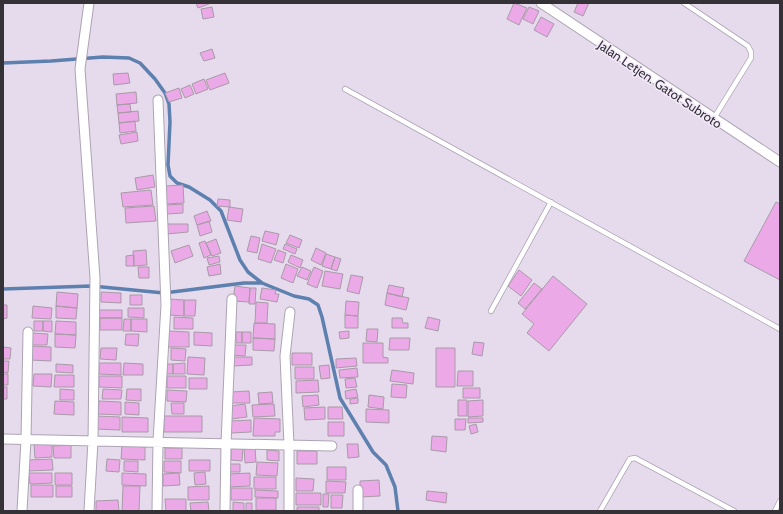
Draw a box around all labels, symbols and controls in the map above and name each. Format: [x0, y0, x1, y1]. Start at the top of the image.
street label: Jalan Letjen. Gatot Subroto [594, 36, 725, 132]

